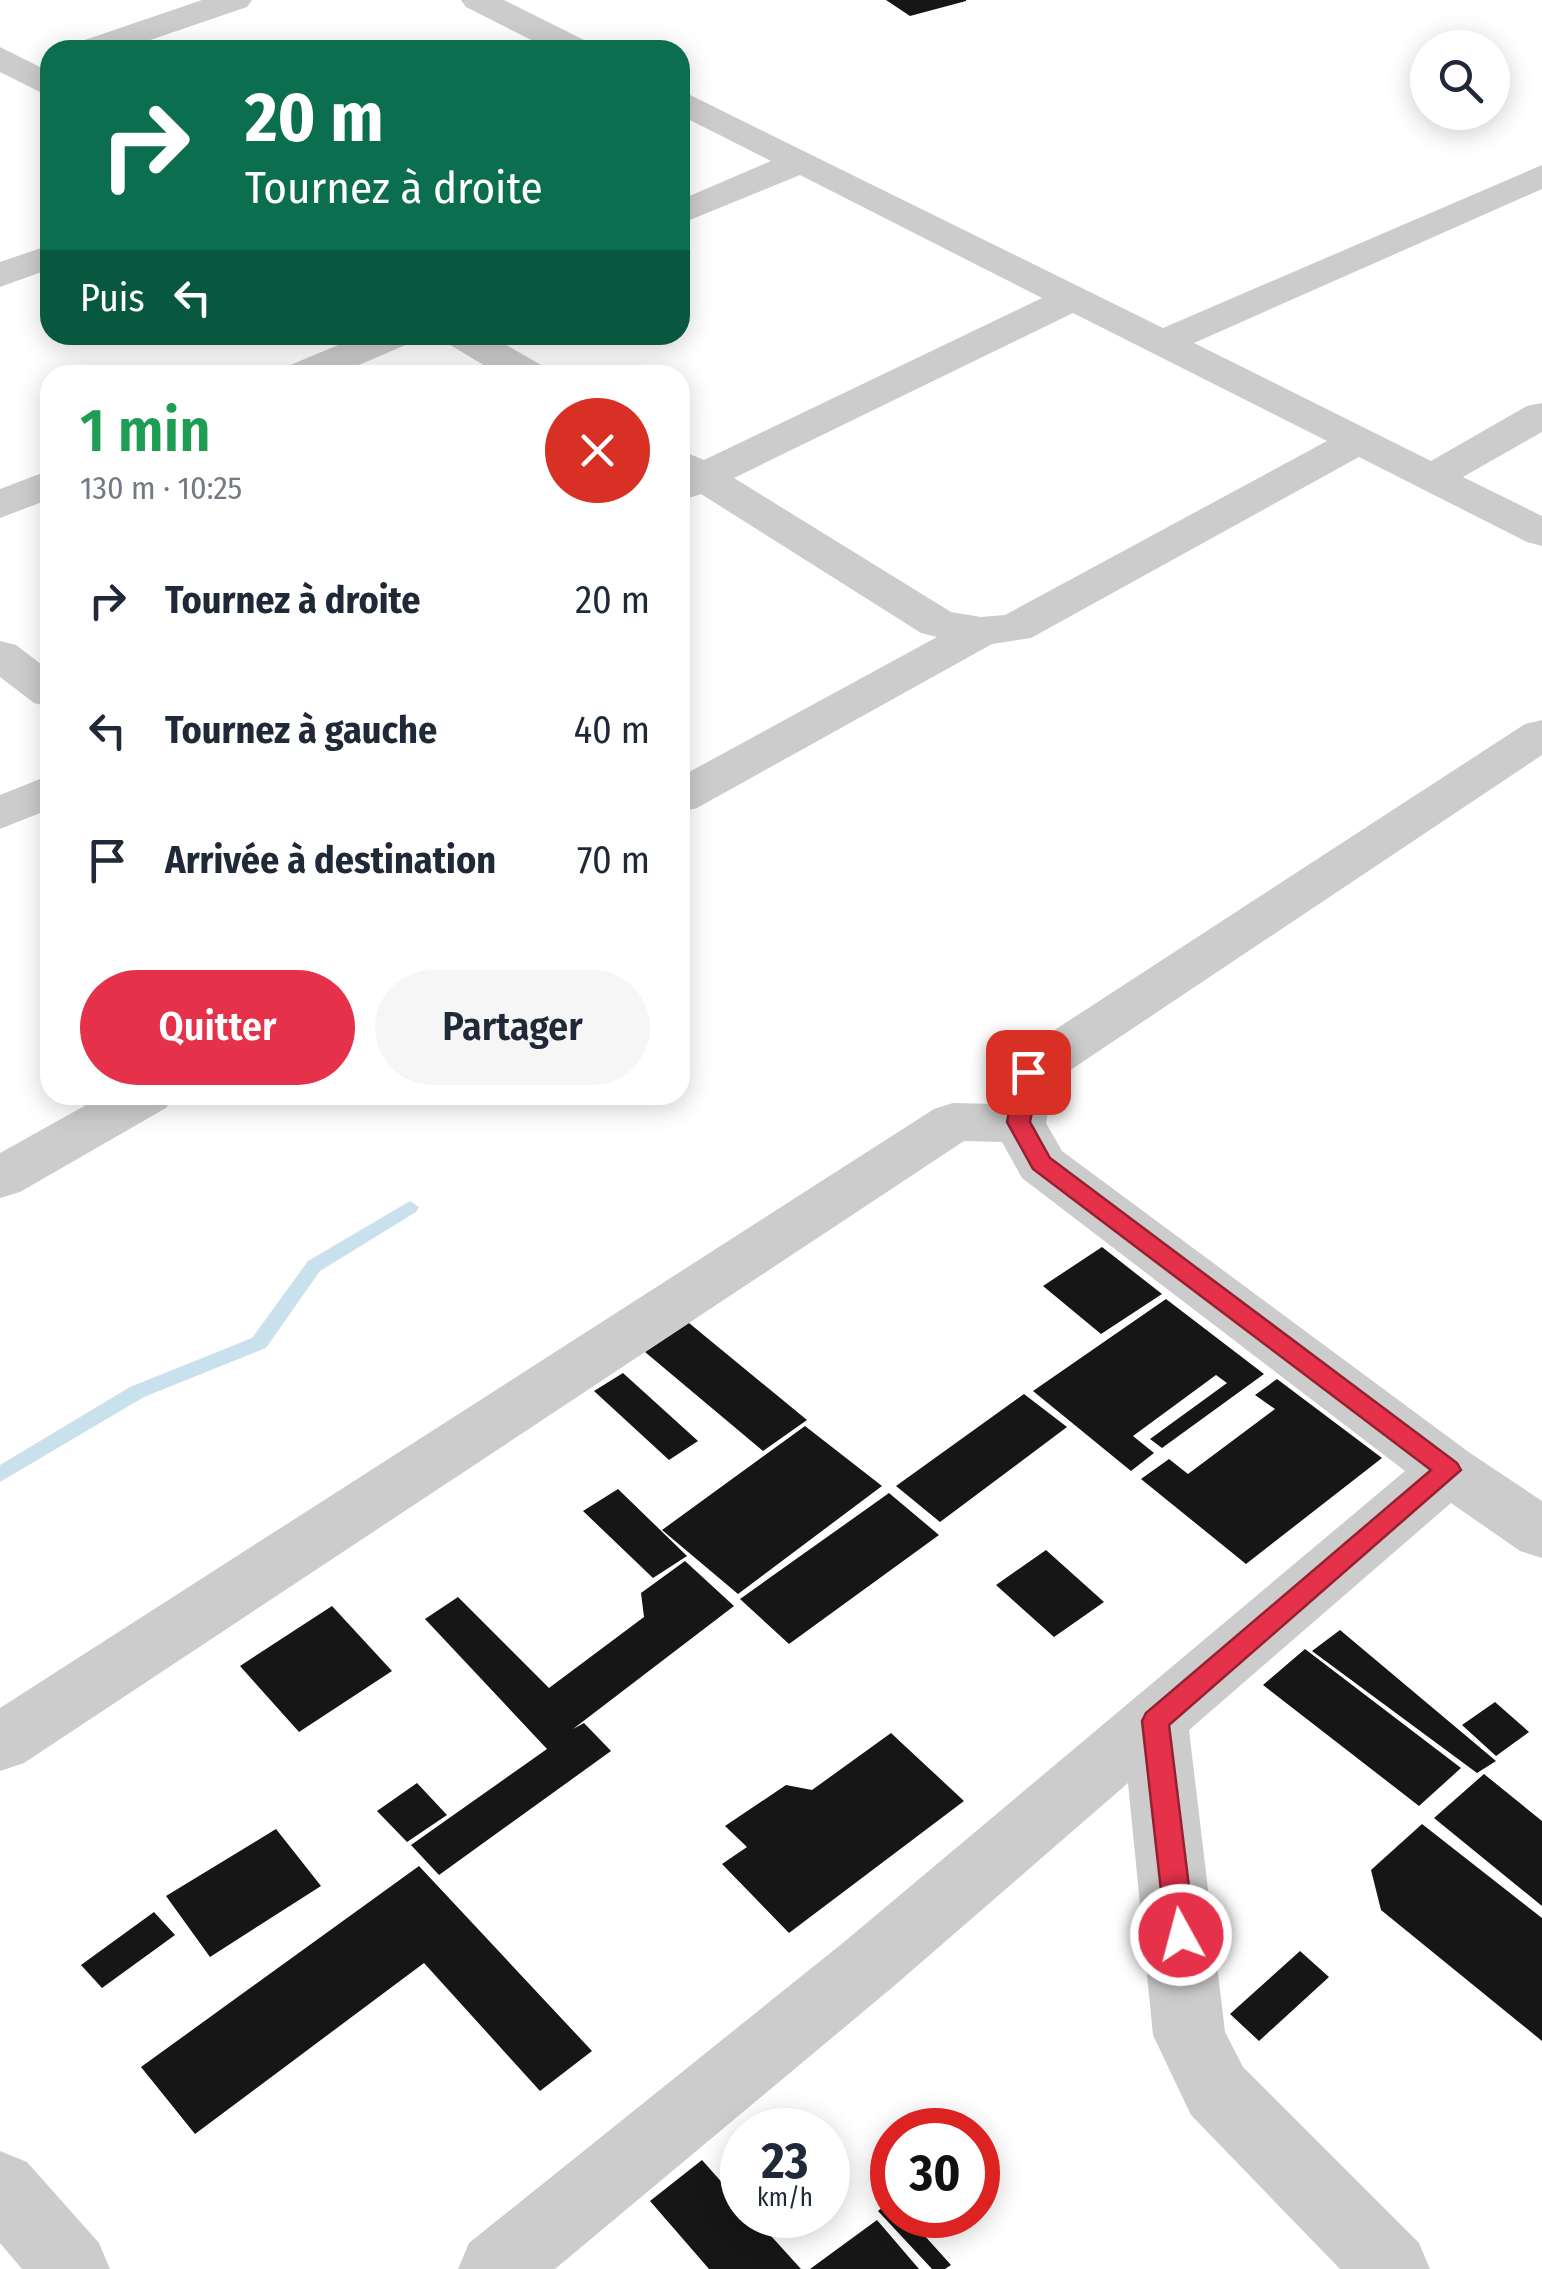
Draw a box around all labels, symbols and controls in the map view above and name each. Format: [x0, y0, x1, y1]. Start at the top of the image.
map controls [1410, 30, 1510, 130]
button: search [1410, 30, 1510, 130]
text: 20 m [245, 76, 384, 160]
icon: right [80, 80, 210, 210]
text: Tournez à droite [245, 161, 543, 215]
icon: left [165, 270, 220, 325]
text: Puis [80, 275, 145, 321]
text: 1 min [80, 395, 211, 467]
button: close [545, 398, 650, 503]
text: 130 m · 10:25 [80, 469, 242, 507]
icon: right [80, 573, 135, 628]
text: Tournez à droite [165, 577, 421, 623]
text: 20 m [575, 577, 650, 623]
icon: left [80, 703, 135, 758]
text: Tournez à gauche [165, 707, 437, 753]
text: 40 m [574, 707, 650, 753]
icon: arrive [80, 833, 135, 888]
text: Arrivée à destination [165, 837, 496, 883]
text: 70 m [577, 837, 650, 883]
button: Quitter [80, 970, 355, 1085]
button: Partager [375, 970, 650, 1085]
pin [986, 1030, 1071, 1115]
icon: arrive [1001, 1045, 1056, 1100]
position arrow [1129, 1883, 1233, 1987]
speed limit sign: 30 [870, 2108, 1000, 2238]
text: 23 [762, 2131, 808, 2191]
text: km/h [757, 2183, 813, 2213]

